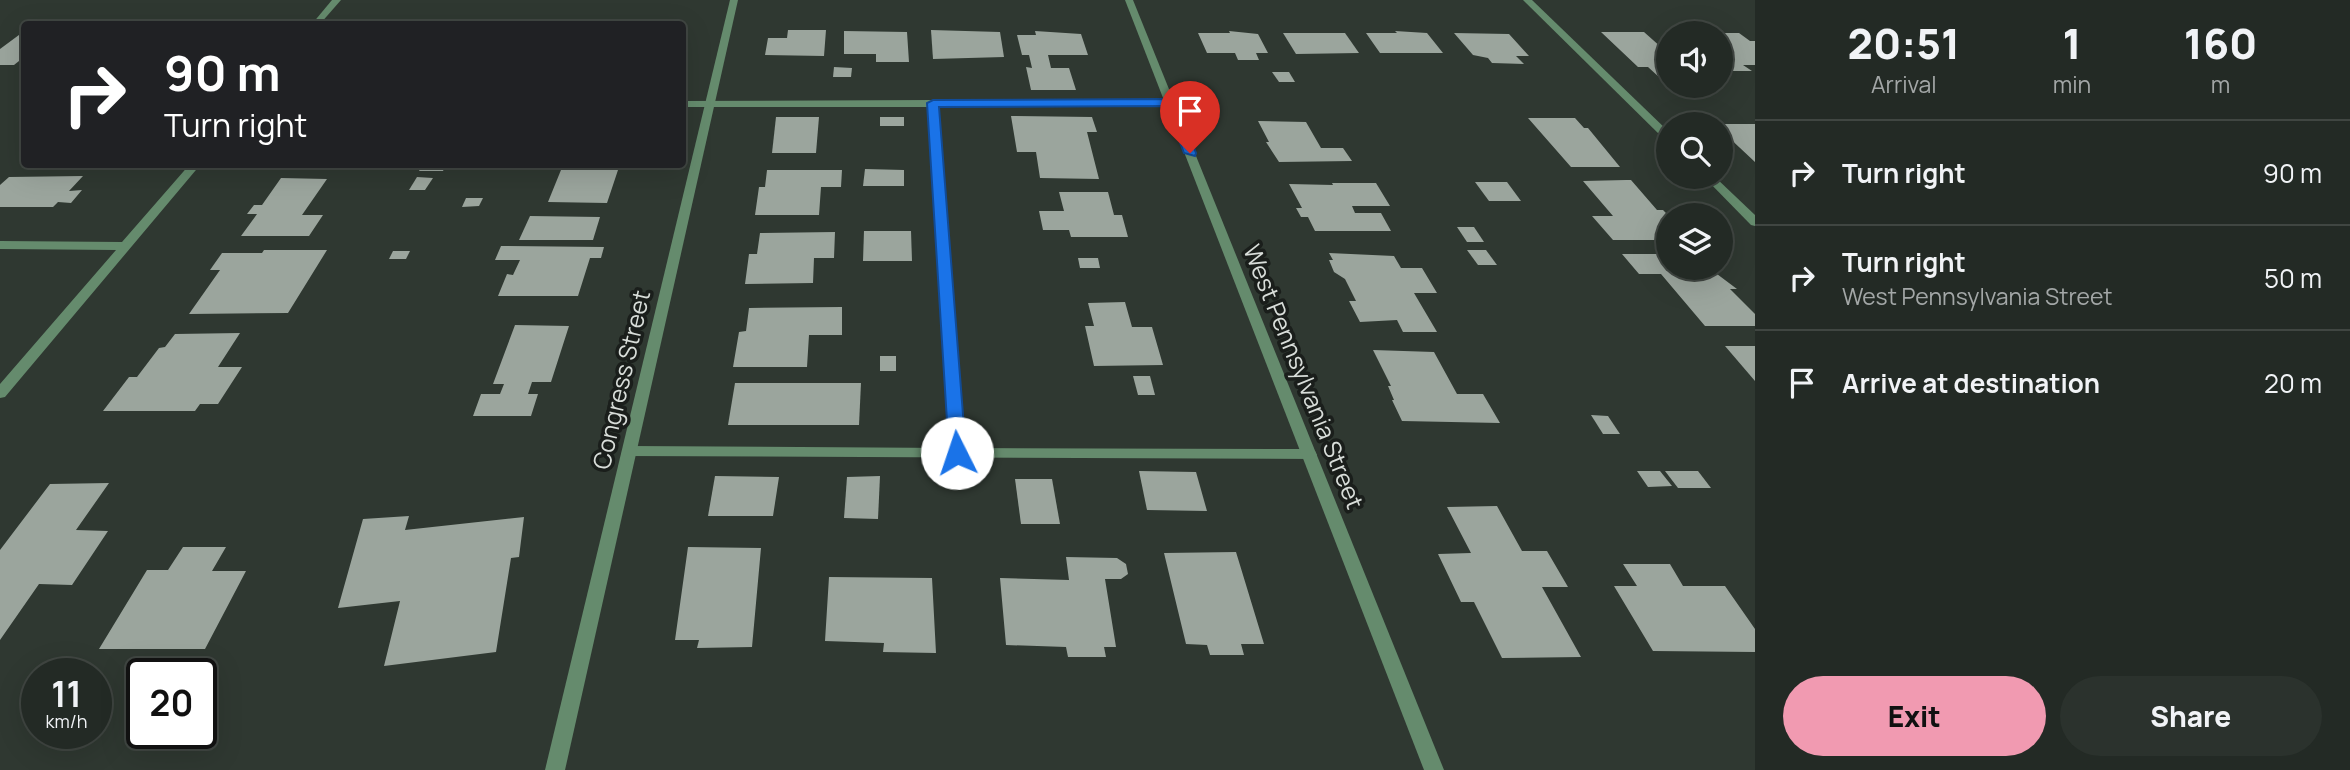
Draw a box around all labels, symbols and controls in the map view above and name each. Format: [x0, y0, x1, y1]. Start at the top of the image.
text: 20:51 [1848, 14, 1960, 72]
text: 1 [2062, 14, 2082, 72]
text: 160 [2184, 14, 2257, 72]
map controls [1656, 21, 1733, 280]
button: sound [1656, 21, 1733, 98]
text: 90 m [164, 39, 281, 106]
icon: right [49, 49, 140, 140]
text: Arrival [1871, 68, 1937, 100]
text: min [2053, 68, 2091, 100]
text: m [2211, 68, 2230, 100]
pin [1160, 81, 1220, 153]
icon: arrive [1171, 92, 1209, 130]
text: Turn right [164, 103, 307, 147]
button: search [1656, 112, 1733, 189]
icon: right [1783, 154, 1821, 192]
text: Turn right [1842, 155, 1966, 191]
text: 90 m [2263, 155, 2322, 191]
button: layers [1656, 203, 1733, 280]
street label: West Pennsylvania Street [1236, 239, 1373, 514]
text: Turn right [1842, 244, 1966, 280]
icon: right [1783, 259, 1821, 297]
text: 50 m [2264, 260, 2322, 296]
text: West Pennsylvania Street [1842, 280, 2113, 312]
street label: Congress Street [584, 287, 657, 472]
icon: arrive [1783, 364, 1821, 402]
text: Arrive at destination [1842, 365, 2100, 401]
text: 20 m [2264, 365, 2322, 401]
position arrow [920, 416, 994, 490]
speed limit sign: 20 [126, 658, 217, 749]
text: 11 [51, 670, 82, 718]
button: Exit [1783, 676, 2046, 756]
button: Share [2060, 676, 2322, 756]
text: km/h [46, 709, 87, 733]

